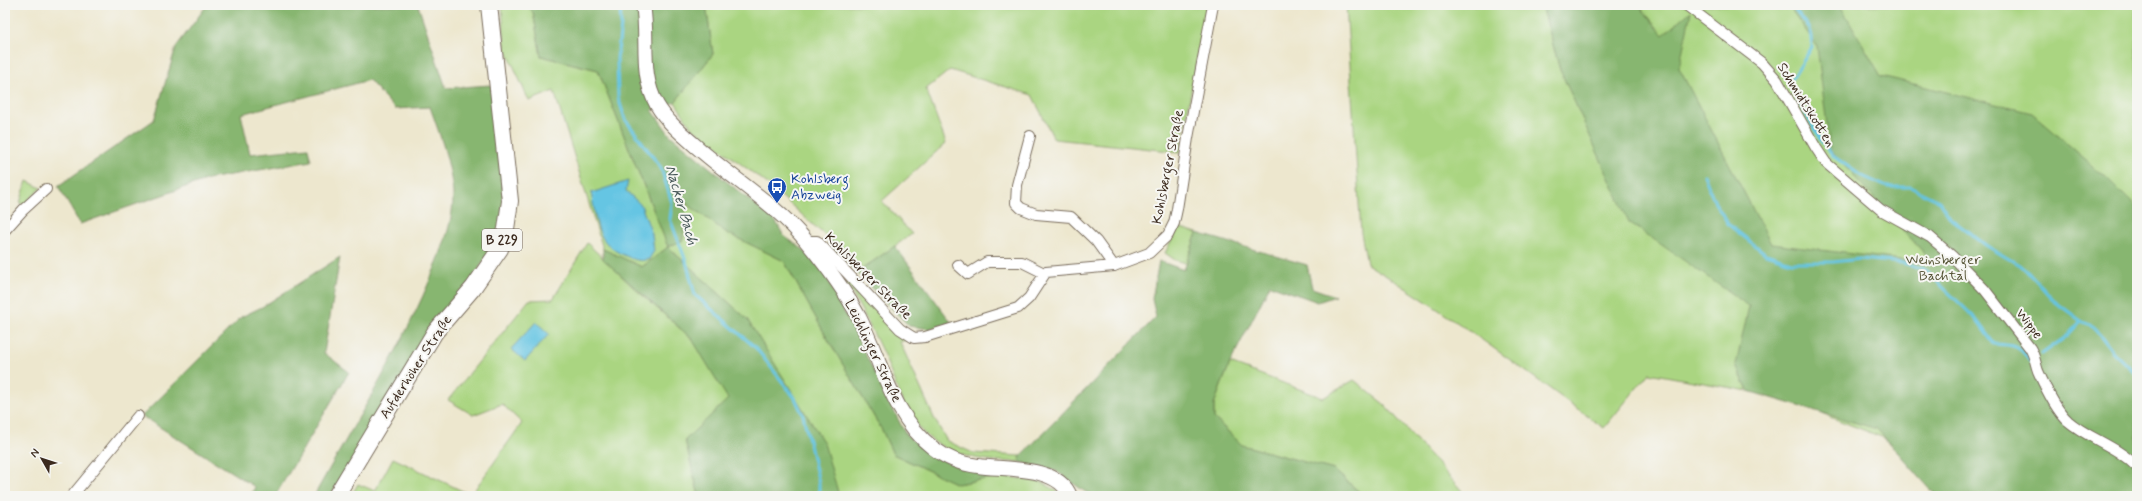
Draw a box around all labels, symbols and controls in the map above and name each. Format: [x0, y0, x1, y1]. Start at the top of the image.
street label: Schmidtskotten [1773, 59, 1839, 151]
street label: Kohlsberger Straße [1148, 108, 1190, 226]
water label: Nacker Bach [660, 163, 702, 247]
place label: Kohlsberg Abzweig [791, 170, 849, 204]
bus stop icon: Kohlsberg Abzweig [766, 176, 788, 204]
road number: B 229 [482, 229, 522, 251]
street label: Kohlsberger Straße [819, 229, 916, 325]
park label: Weinsberger Bachtal [1905, 251, 1981, 285]
street label: Leichlinger Straße [838, 297, 906, 406]
street label: Wippe [2012, 305, 2046, 343]
street label: Aufderhöher Straße [376, 312, 456, 422]
north arrow [22, 439, 62, 479]
text: N [27, 446, 43, 461]

